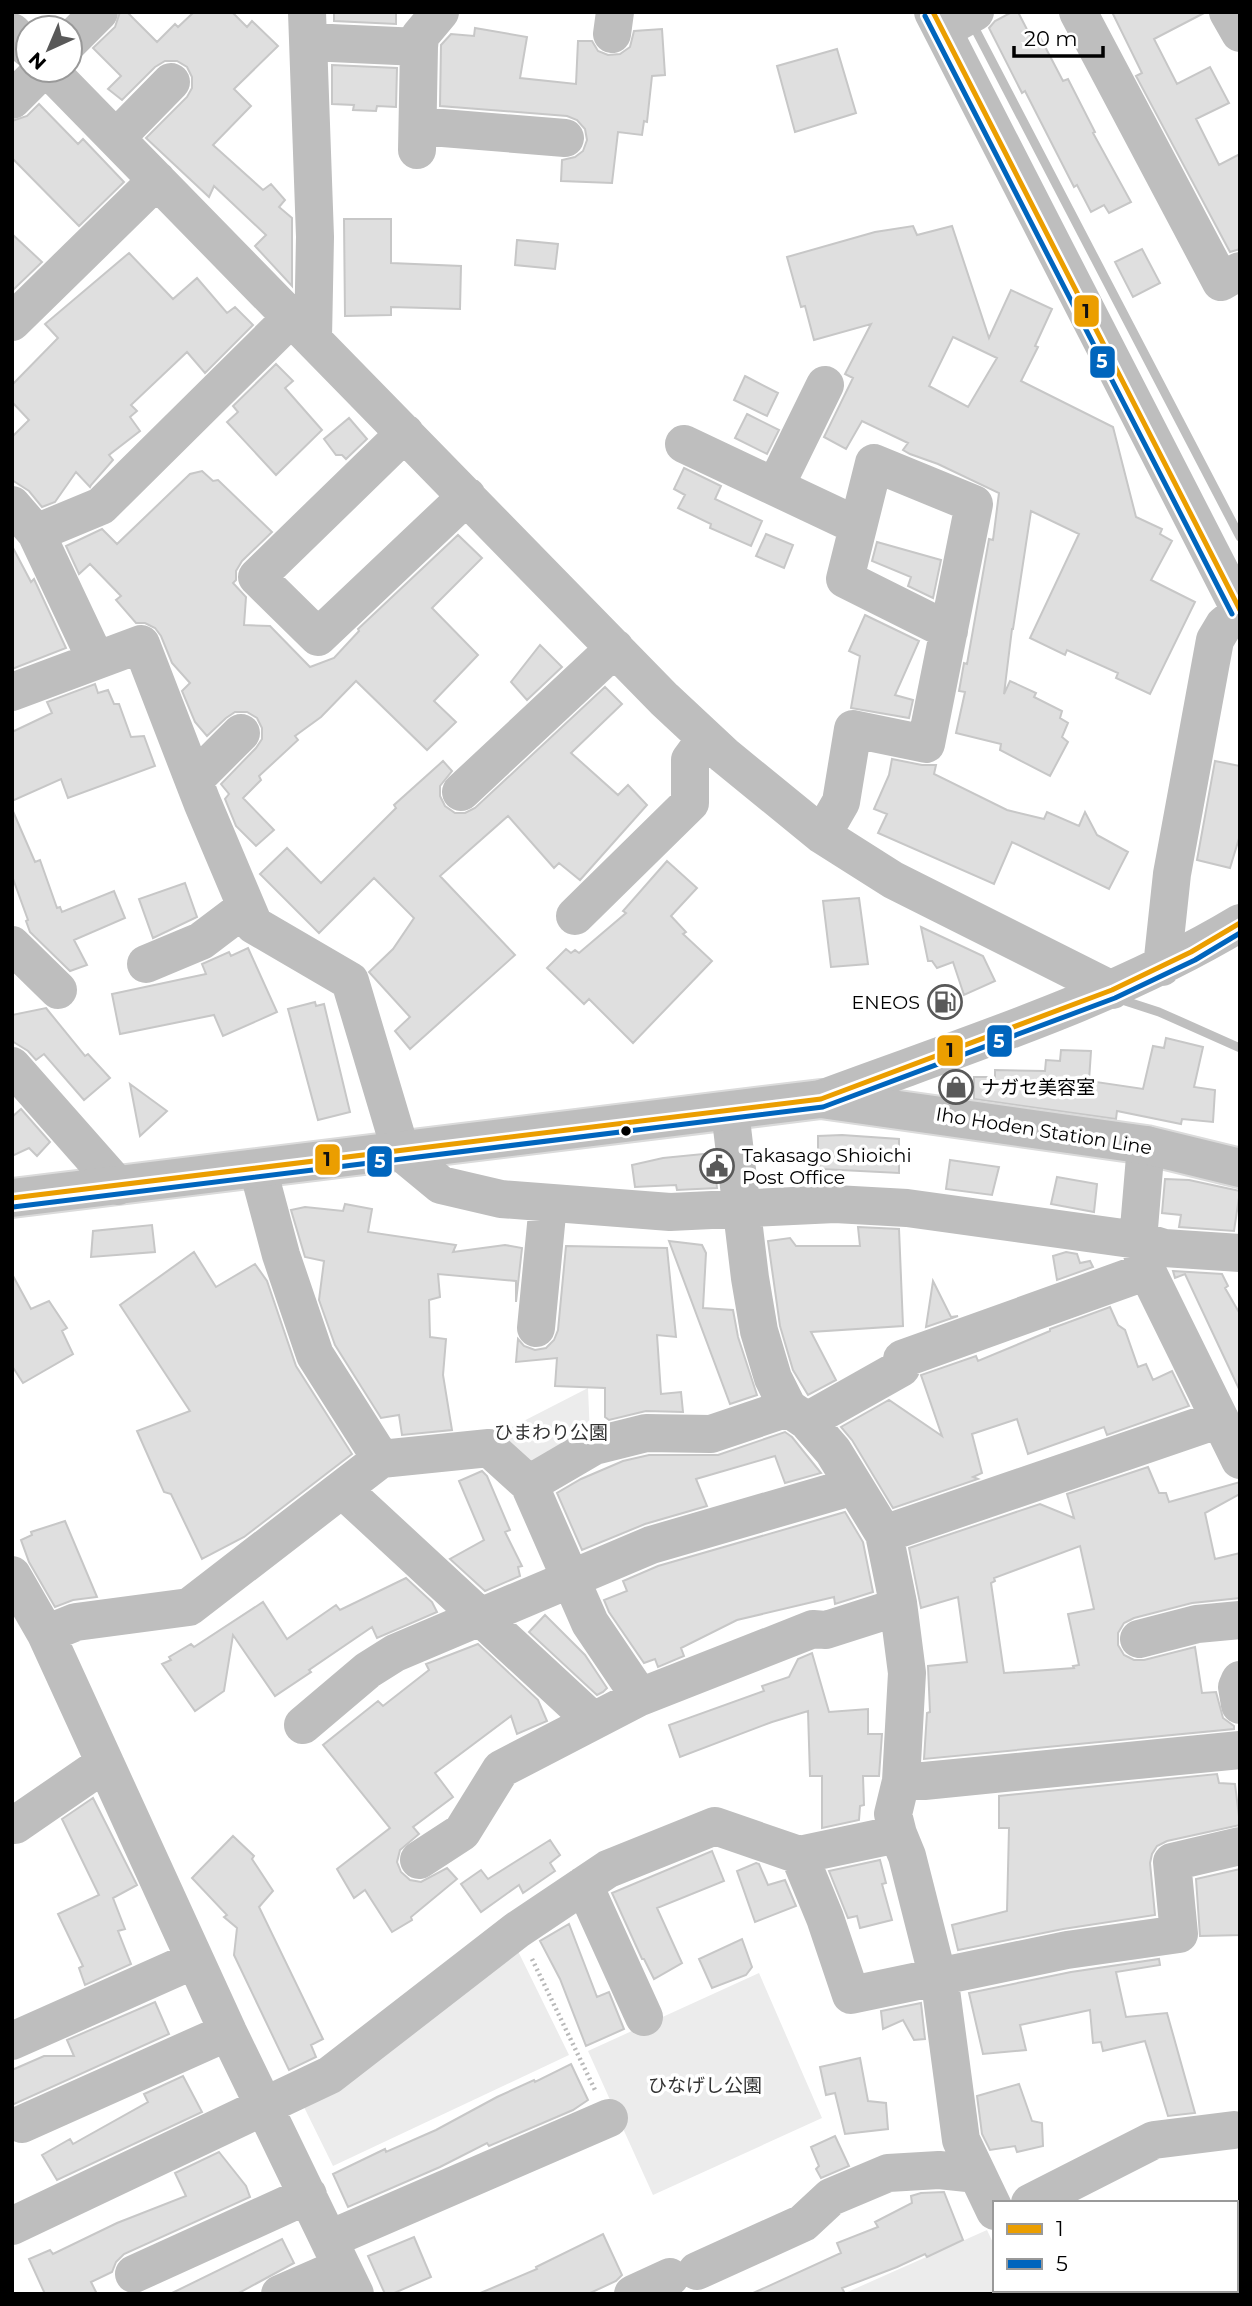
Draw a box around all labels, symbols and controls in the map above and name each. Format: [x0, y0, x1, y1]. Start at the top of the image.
north arrow [14, 14, 84, 84]
scale bar [1014, 14, 1103, 58]
text: 20 m [1024, 26, 1078, 51]
text: N [24, 47, 51, 74]
line badge: 1 [1073, 294, 1100, 328]
text: 1 [1082, 300, 1090, 323]
line badge: 5 [1089, 345, 1116, 379]
text: 5 [1096, 350, 1108, 373]
fuel station icon: ENEOS [926, 983, 964, 1021]
place label: ENEOS [852, 991, 920, 1014]
line badge: 5 [986, 1024, 1013, 1058]
text: 5 [993, 1030, 1005, 1053]
line badge: 1 [936, 1034, 964, 1067]
text: 1 [946, 1039, 954, 1062]
shop icon: ナガセ美容室 [937, 1068, 975, 1106]
place label: ナガセ美容室 [981, 1076, 1095, 1099]
street label: Iho Hoden Station Line [934, 1103, 1154, 1159]
unlabelled marker [619, 1124, 633, 1138]
line badge: 1 [314, 1143, 341, 1176]
place label: Takasago Shioichi Post Office [742, 1144, 912, 1189]
line badge: 5 [366, 1145, 393, 1178]
public building icon: Takasago Shioichi Post Office [698, 1147, 736, 1185]
text: 1 [323, 1148, 331, 1171]
text: 5 [374, 1150, 386, 1173]
park label: ひまわり公園 [494, 1421, 608, 1444]
park label: ひなげし公園 [648, 2074, 762, 2097]
legend [993, 2201, 1238, 2292]
text: 1 [1056, 2216, 1064, 2241]
text: 5 [1056, 2251, 1068, 2276]

